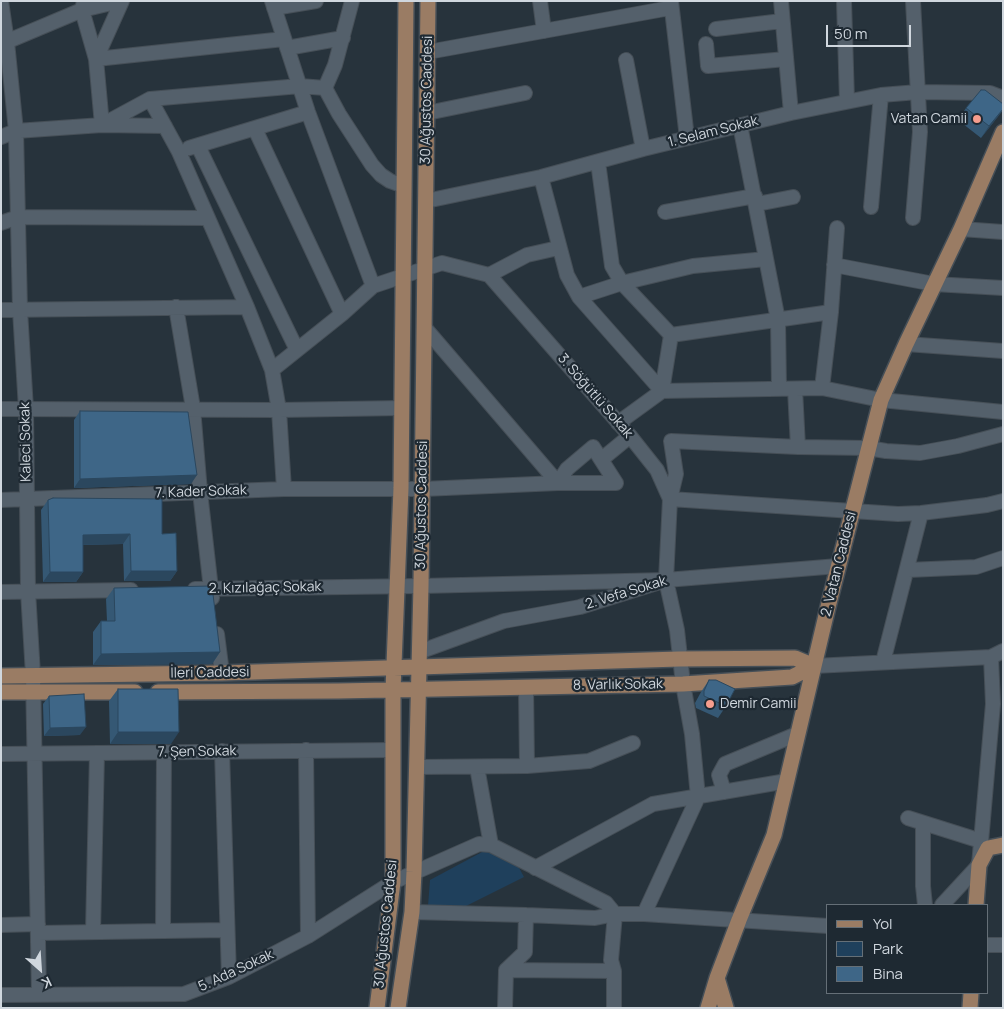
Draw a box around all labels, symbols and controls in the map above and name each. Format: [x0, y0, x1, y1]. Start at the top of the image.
scale bar [829, 15, 914, 47]
text: 50 m [834, 23, 868, 44]
street label: 30 Ağustos Caddesi [417, 35, 437, 165]
place label: Vatan Camii [891, 111, 967, 127]
street label: 1. Selam Sokak [666, 113, 760, 151]
marker: Vatan Camii [971, 113, 983, 125]
street label: 3. Söğütlü Sokak [554, 350, 636, 442]
street label: Kaleci Sokak [17, 402, 35, 482]
street label: 30 Ağustos Caddesi [412, 440, 432, 570]
street label: 7. Kader Sokak [155, 482, 247, 502]
street label: 2. Vatan Caddesi [818, 510, 860, 618]
street label: 2. Vefa Sokak [583, 573, 669, 613]
street label: 2. Kızılağaç Sokak [208, 579, 322, 597]
street label: İleri Caddesi [170, 664, 250, 682]
street label: 8. Varlık Sokak [573, 676, 663, 694]
place label: Demir Camii [720, 696, 797, 712]
marker: Demir Camii [704, 698, 716, 710]
street label: 7. Şen Sokak [157, 743, 237, 761]
street label: 30 Ağustos Caddesi [371, 859, 401, 989]
legend [826, 904, 989, 994]
text: Yol [873, 913, 893, 934]
text: Park [873, 938, 903, 959]
north arrow [15, 944, 65, 994]
street label: 5. Ada Sokak [196, 946, 276, 996]
text: Bina [873, 963, 903, 984]
text: K [39, 972, 55, 993]

